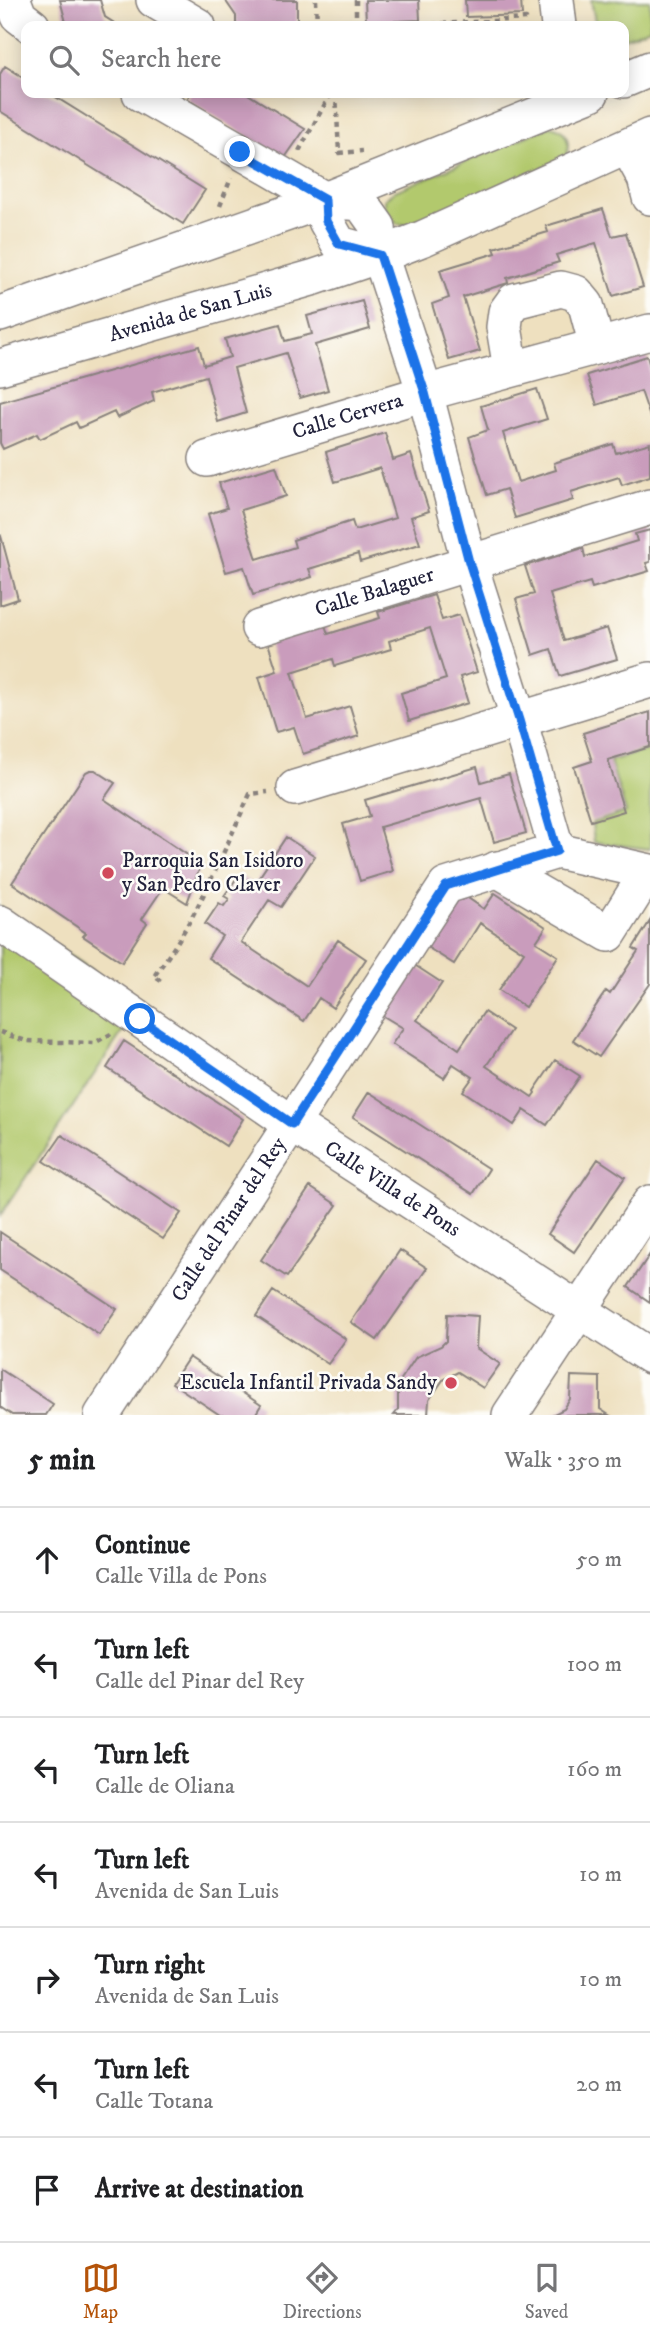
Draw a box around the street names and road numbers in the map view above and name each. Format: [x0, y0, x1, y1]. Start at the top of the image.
street label: Avenida de San Luis [106, 277, 275, 348]
street label: Calle Cervera [289, 387, 406, 445]
street label: Calle Balaguer [312, 562, 437, 623]
street label: Calle del Pinar del Rey [166, 1132, 293, 1307]
street label: Calle Villa de Pons [319, 1135, 465, 1243]

